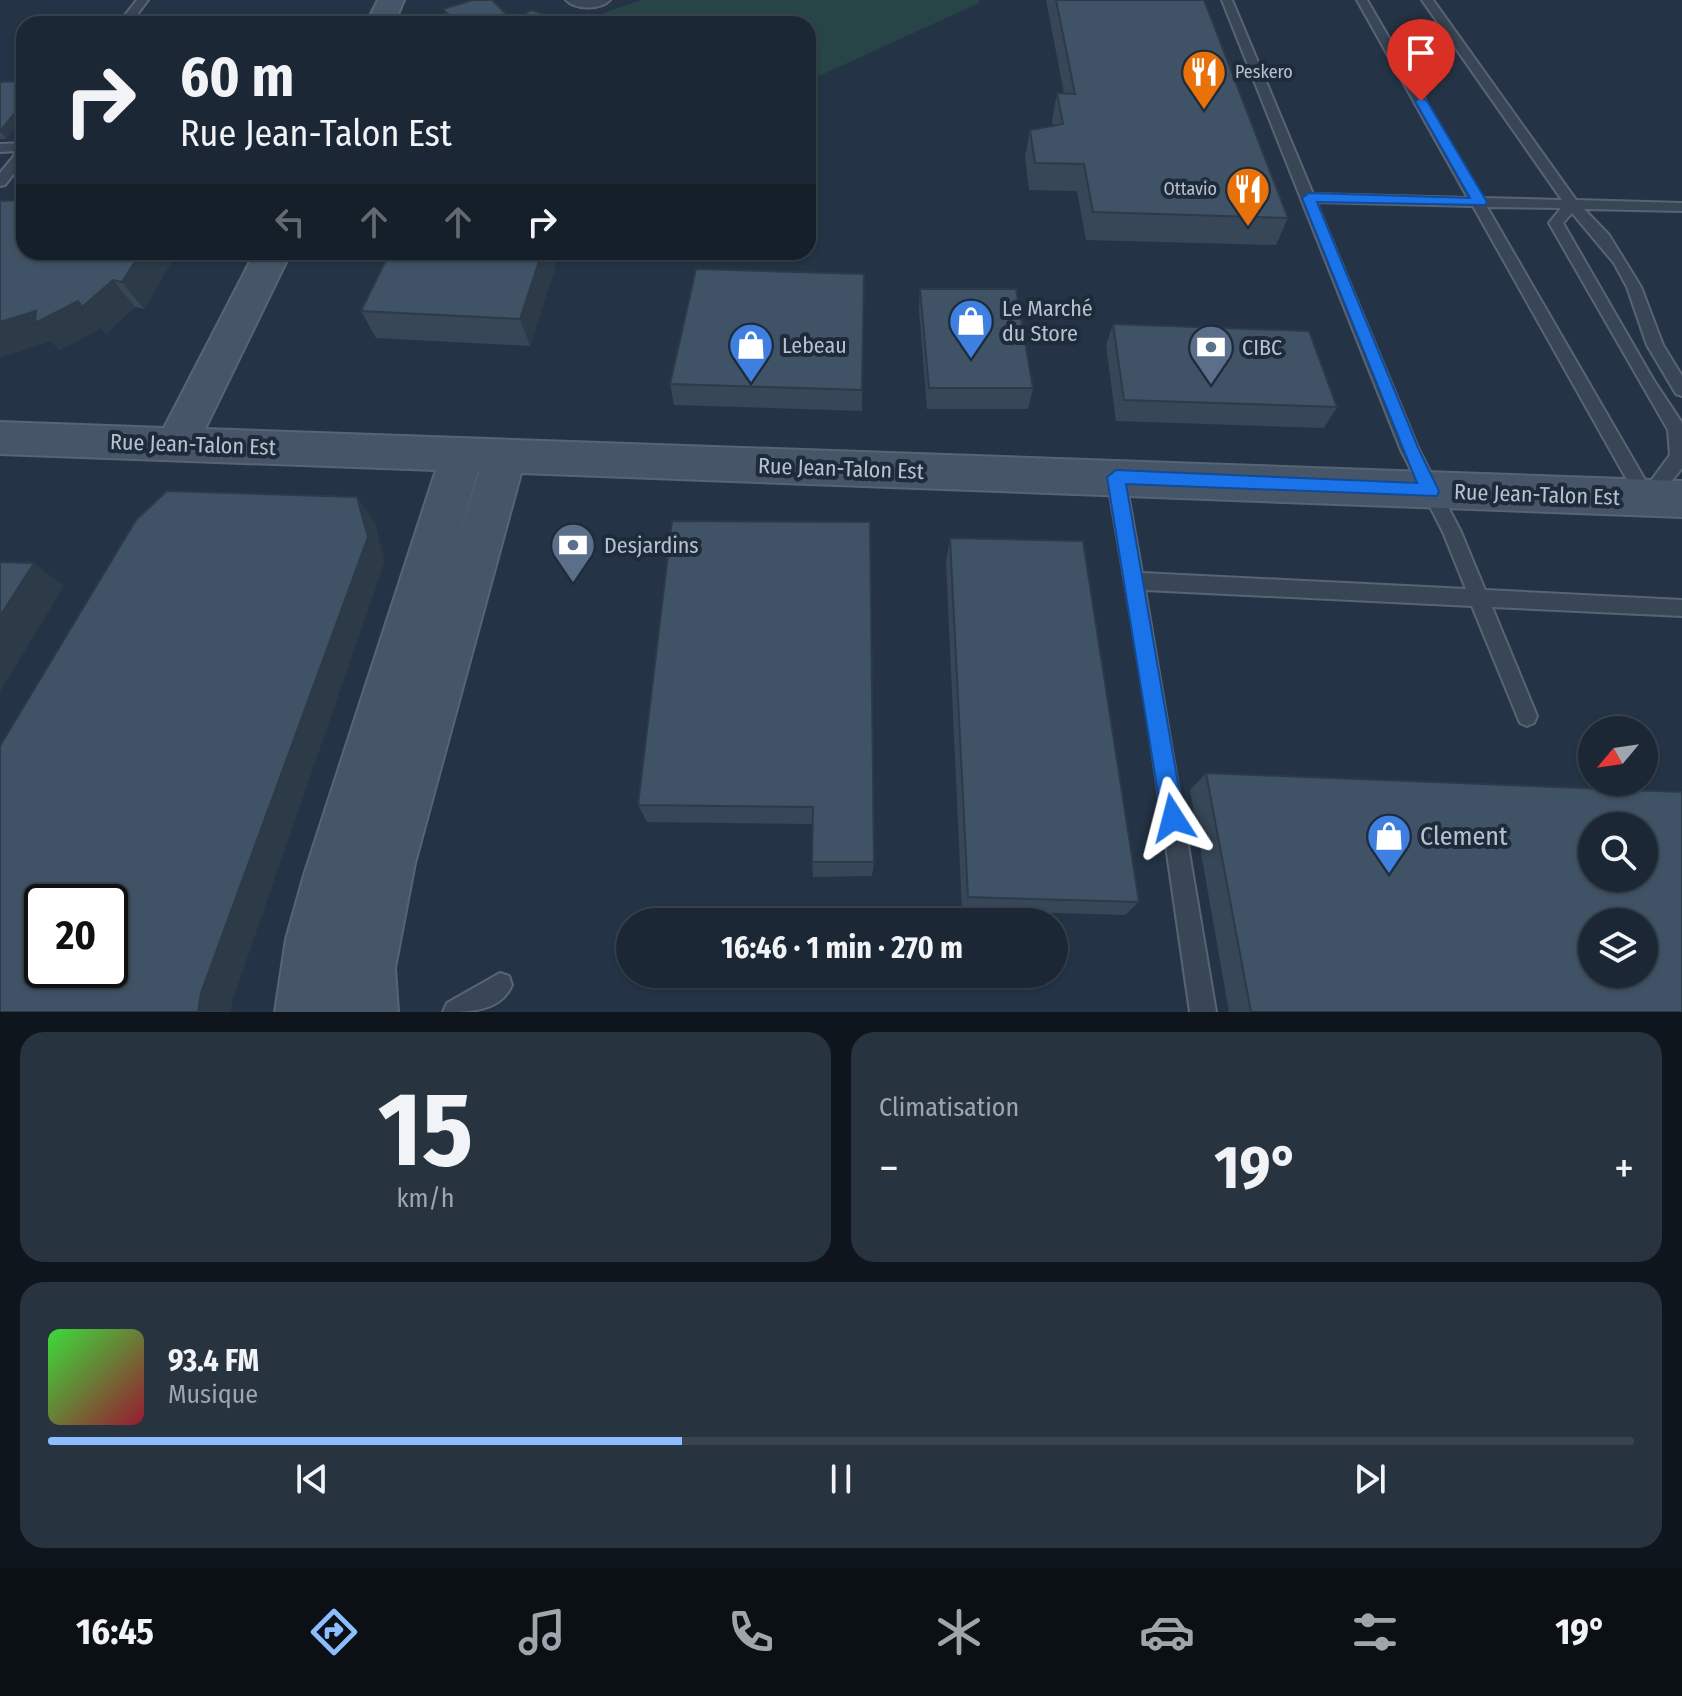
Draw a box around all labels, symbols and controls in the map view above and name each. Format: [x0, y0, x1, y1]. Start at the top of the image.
pin [1387, 19, 1455, 101]
icon: arrive [1399, 31, 1443, 75]
text: 60 m [180, 44, 294, 111]
icon: right [48, 48, 152, 152]
restaurant icon: Peskero [1180, 48, 1228, 111]
place label: Peskero [1235, 61, 1293, 83]
text: Rue Jean-Talon Est [180, 112, 452, 156]
restaurant icon: Ottavio [1224, 165, 1272, 228]
place label: Ottavio [1163, 178, 1217, 200]
icon: left [268, 200, 312, 244]
icon: ahead [352, 200, 396, 244]
icon: ahead [436, 200, 480, 244]
icon: right [520, 200, 564, 244]
place label: Le Marché du Store [1002, 295, 1093, 347]
shop icon: Le Marché du Store [947, 297, 995, 360]
shop icon: Lebeau [727, 321, 775, 384]
bank icon: CIBC [1187, 323, 1235, 386]
place label: Lebeau [782, 332, 847, 359]
place label: CIBC [1242, 334, 1282, 361]
street label: Rue Jean-Talon Est [110, 428, 277, 461]
street label: Rue Jean-Talon Est [758, 452, 925, 485]
street label: Rue Jean-Talon Est [1454, 478, 1621, 511]
bank icon: Desjardins [549, 521, 597, 584]
place label: Desjardins [604, 532, 699, 559]
north arrow [1578, 716, 1658, 796]
map controls [1578, 716, 1658, 988]
position arrow [1131, 776, 1215, 860]
shop icon: Clement [1365, 812, 1413, 875]
button: search [1578, 812, 1658, 892]
place label: Clement [1420, 821, 1508, 852]
speed limit sign: 20 [24, 884, 128, 988]
button: layers [1578, 908, 1658, 988]
text: 16:46 · 1 min · 270 m [721, 930, 963, 966]
text: 15 [378, 1068, 473, 1193]
text: Climatisation [879, 1092, 1019, 1123]
text: 19° [1214, 1132, 1299, 1204]
text: − [879, 1142, 899, 1195]
text: + [1614, 1142, 1634, 1195]
text: km/h [397, 1183, 454, 1214]
text: 93.4 FM [168, 1343, 259, 1379]
text: Musique [168, 1379, 258, 1410]
icon: previous [290, 1457, 334, 1501]
icon: pause [819, 1457, 863, 1501]
icon: next [1348, 1457, 1392, 1501]
icon: directions [306, 1604, 362, 1660]
icon: music [514, 1604, 570, 1660]
icon: phone [723, 1604, 779, 1660]
icon: climate [931, 1604, 987, 1660]
icon: car [1139, 1604, 1195, 1660]
icon: filters [1347, 1604, 1403, 1660]
text: 16:45 [76, 1610, 154, 1654]
text: 19° [1555, 1610, 1606, 1654]

